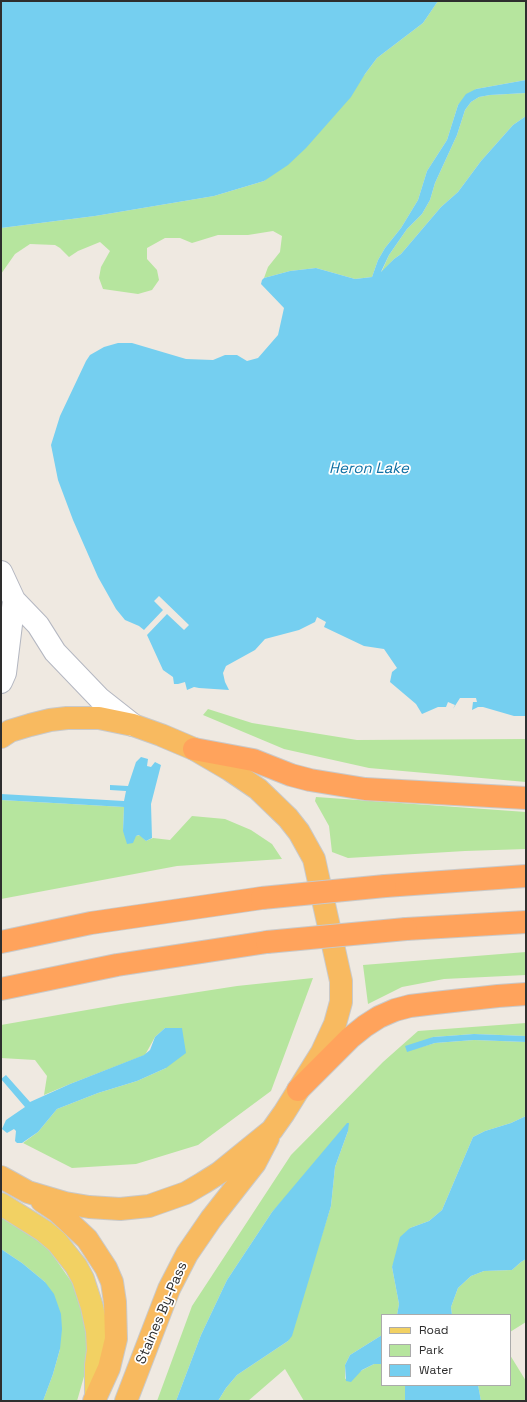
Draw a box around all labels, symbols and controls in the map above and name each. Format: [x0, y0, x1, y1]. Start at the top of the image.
water label: Heron Lake [329, 460, 409, 478]
street label: Staines By-Pass [133, 1259, 191, 1367]
legend [381, 1314, 511, 1386]
text: Road [419, 1322, 448, 1338]
text: Park [419, 1342, 444, 1358]
text: Water [419, 1362, 453, 1378]

